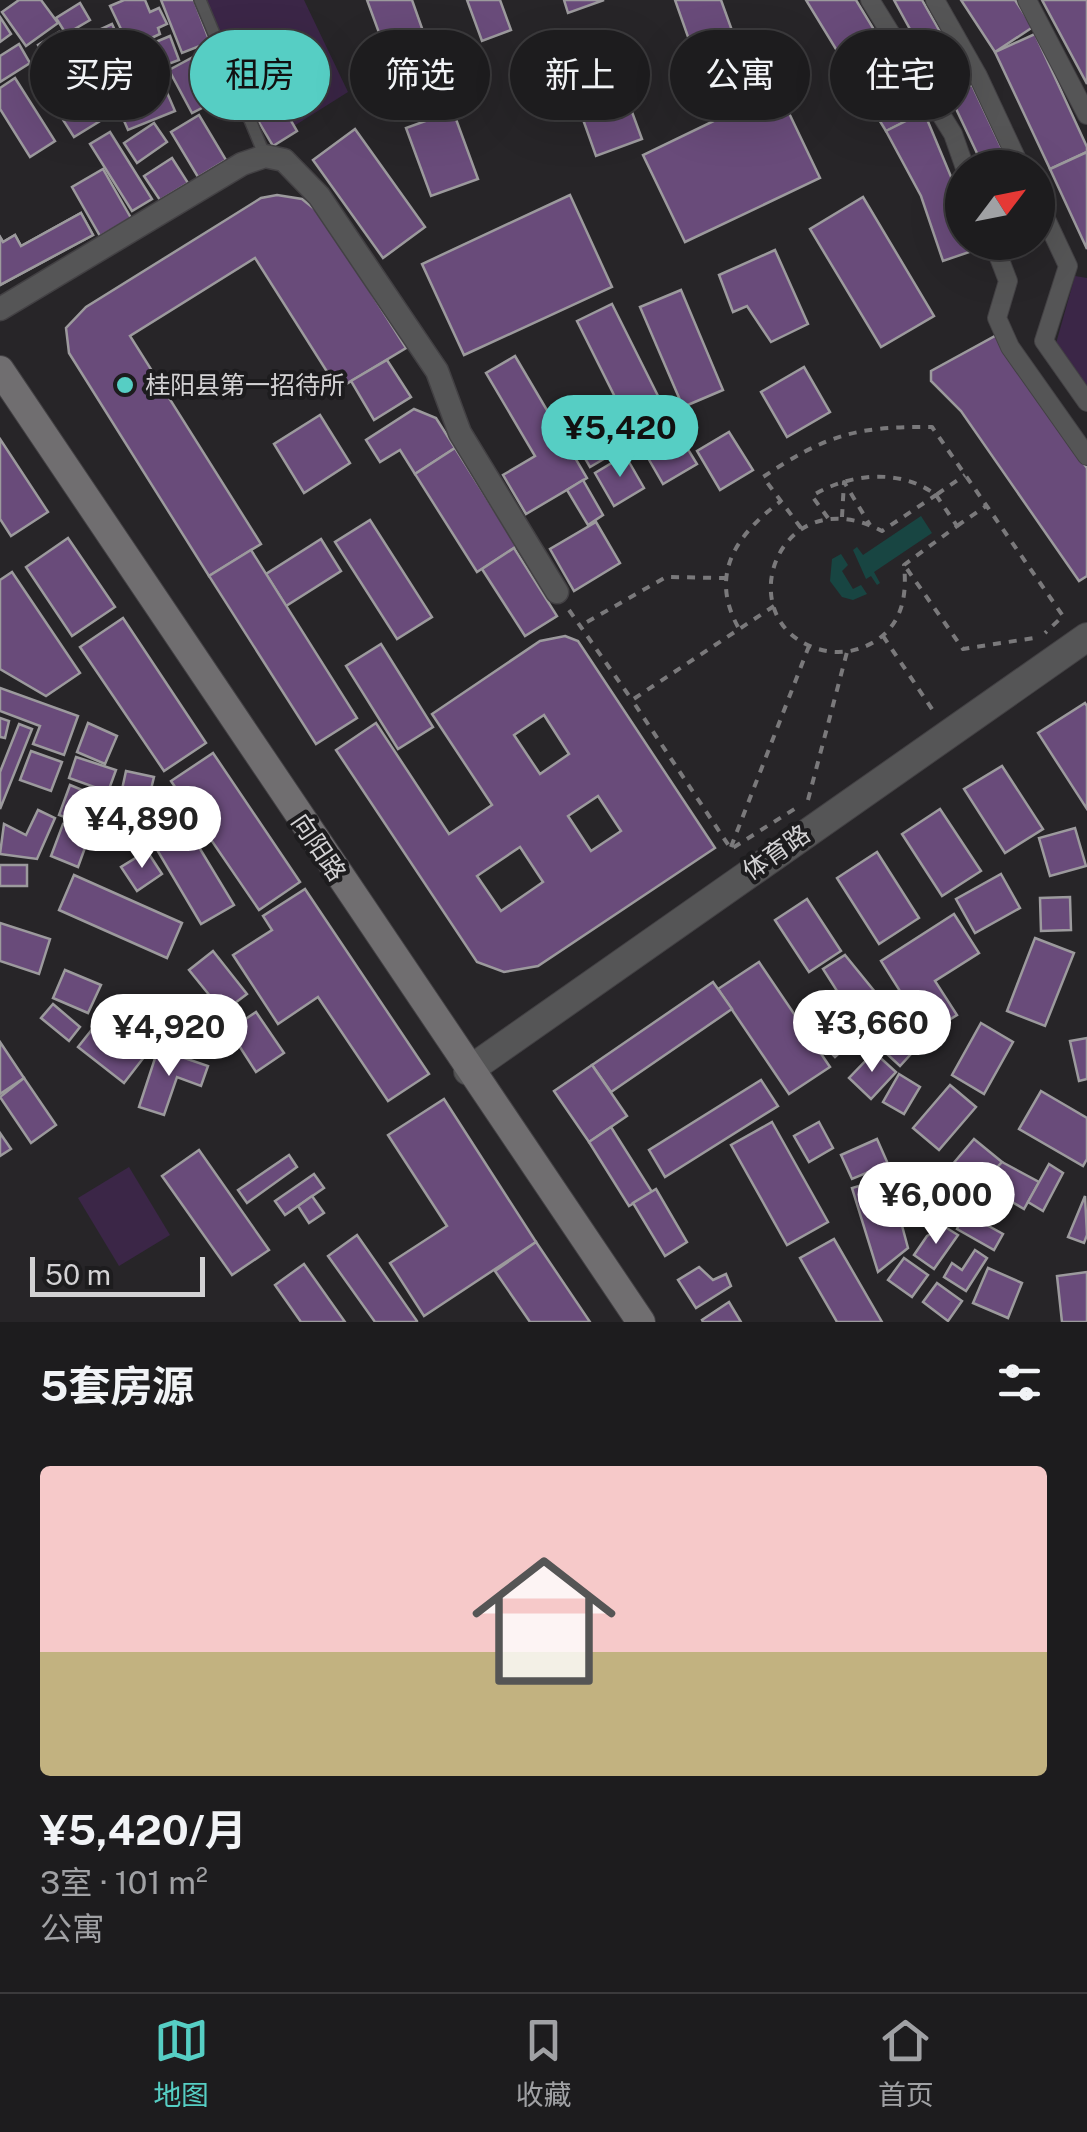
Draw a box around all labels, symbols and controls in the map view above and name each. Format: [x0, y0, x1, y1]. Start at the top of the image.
chip: 买房 [30, 30, 170, 120]
chip: 租房 [190, 30, 330, 120]
chip: 筛选 [350, 30, 490, 120]
chip: 新上 [510, 30, 650, 120]
chip: 公寓 [670, 30, 810, 120]
chip: 住宅 [830, 30, 970, 120]
north arrow [945, 150, 1055, 260]
map controls [945, 150, 1055, 260]
place label: 桂阳县第一招待所 [145, 370, 345, 400]
marker: 桂阳县第一招待所 [114, 374, 136, 396]
pin: ¥5,420 [539, 395, 701, 480]
text: ¥5,420 [563, 409, 677, 446]
pin: ¥4,890 [61, 786, 223, 871]
text: ¥4,890 [85, 800, 199, 837]
street label: 向阳路 [286, 808, 352, 886]
street label: 体育路 [737, 818, 815, 886]
pin: ¥3,660 [791, 990, 953, 1075]
pin: ¥4,920 [88, 994, 250, 1079]
text: ¥3,660 [815, 1004, 929, 1041]
text: ¥4,920 [113, 1008, 225, 1045]
pin: ¥6,000 [855, 1162, 1017, 1247]
text: ¥6,000 [880, 1176, 992, 1213]
scale bar [30, 1252, 205, 1296]
text: 50 m [45, 1258, 111, 1291]
icon: filters [992, 1355, 1047, 1410]
text: 5套房源 [40, 1361, 194, 1410]
icon: home [454, 1531, 634, 1711]
text: ¥5,420/月 [40, 1805, 247, 1854]
text: 3室 · 101 m² [40, 1864, 208, 1901]
text: 公寓 [40, 1910, 104, 1947]
tab: 地图 [153, 2013, 209, 2113]
tab: 收藏 [515, 2013, 572, 2113]
tab: 首页 [878, 2013, 934, 2113]

